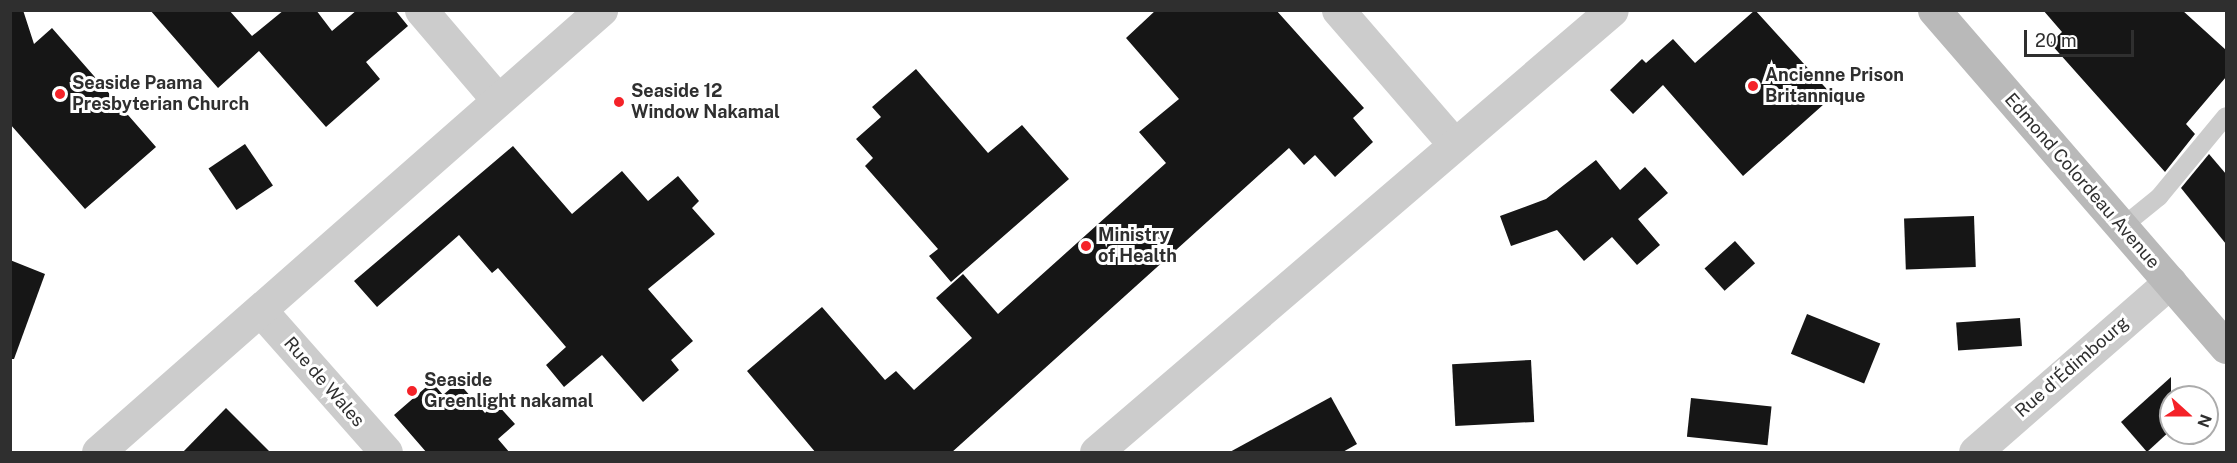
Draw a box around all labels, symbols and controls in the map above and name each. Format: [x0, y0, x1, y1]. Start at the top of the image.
scale bar [2027, 18, 2136, 56]
text: 20 m [2035, 30, 2077, 51]
place label: Ancienne Prison Britannique [1765, 65, 1904, 107]
place label: Seaside Paama Presbyterian Church [72, 73, 249, 116]
marker: Ancienne Prison Britannique [1746, 79, 1760, 93]
place label: Seaside 12 Window Nakamal [631, 81, 780, 124]
marker: Seaside Paama Presbyterian Church [53, 87, 67, 101]
street label: Edmond Colordeau Avenue [2000, 89, 2164, 273]
marker: Seaside 12 Window Nakamal [612, 95, 626, 109]
place label: Ministry of Health [1098, 225, 1177, 268]
marker: Ministry of Health [1079, 239, 1093, 253]
street label: Rue d'Édimbourg [2011, 312, 2133, 422]
street label: Rue de Wales [279, 332, 369, 432]
place label: Seaside Greenlight nakamal [424, 370, 594, 412]
marker: Seaside Greenlight nakamal [405, 384, 419, 398]
north arrow [2159, 385, 2219, 445]
text: N [2193, 412, 2216, 430]

